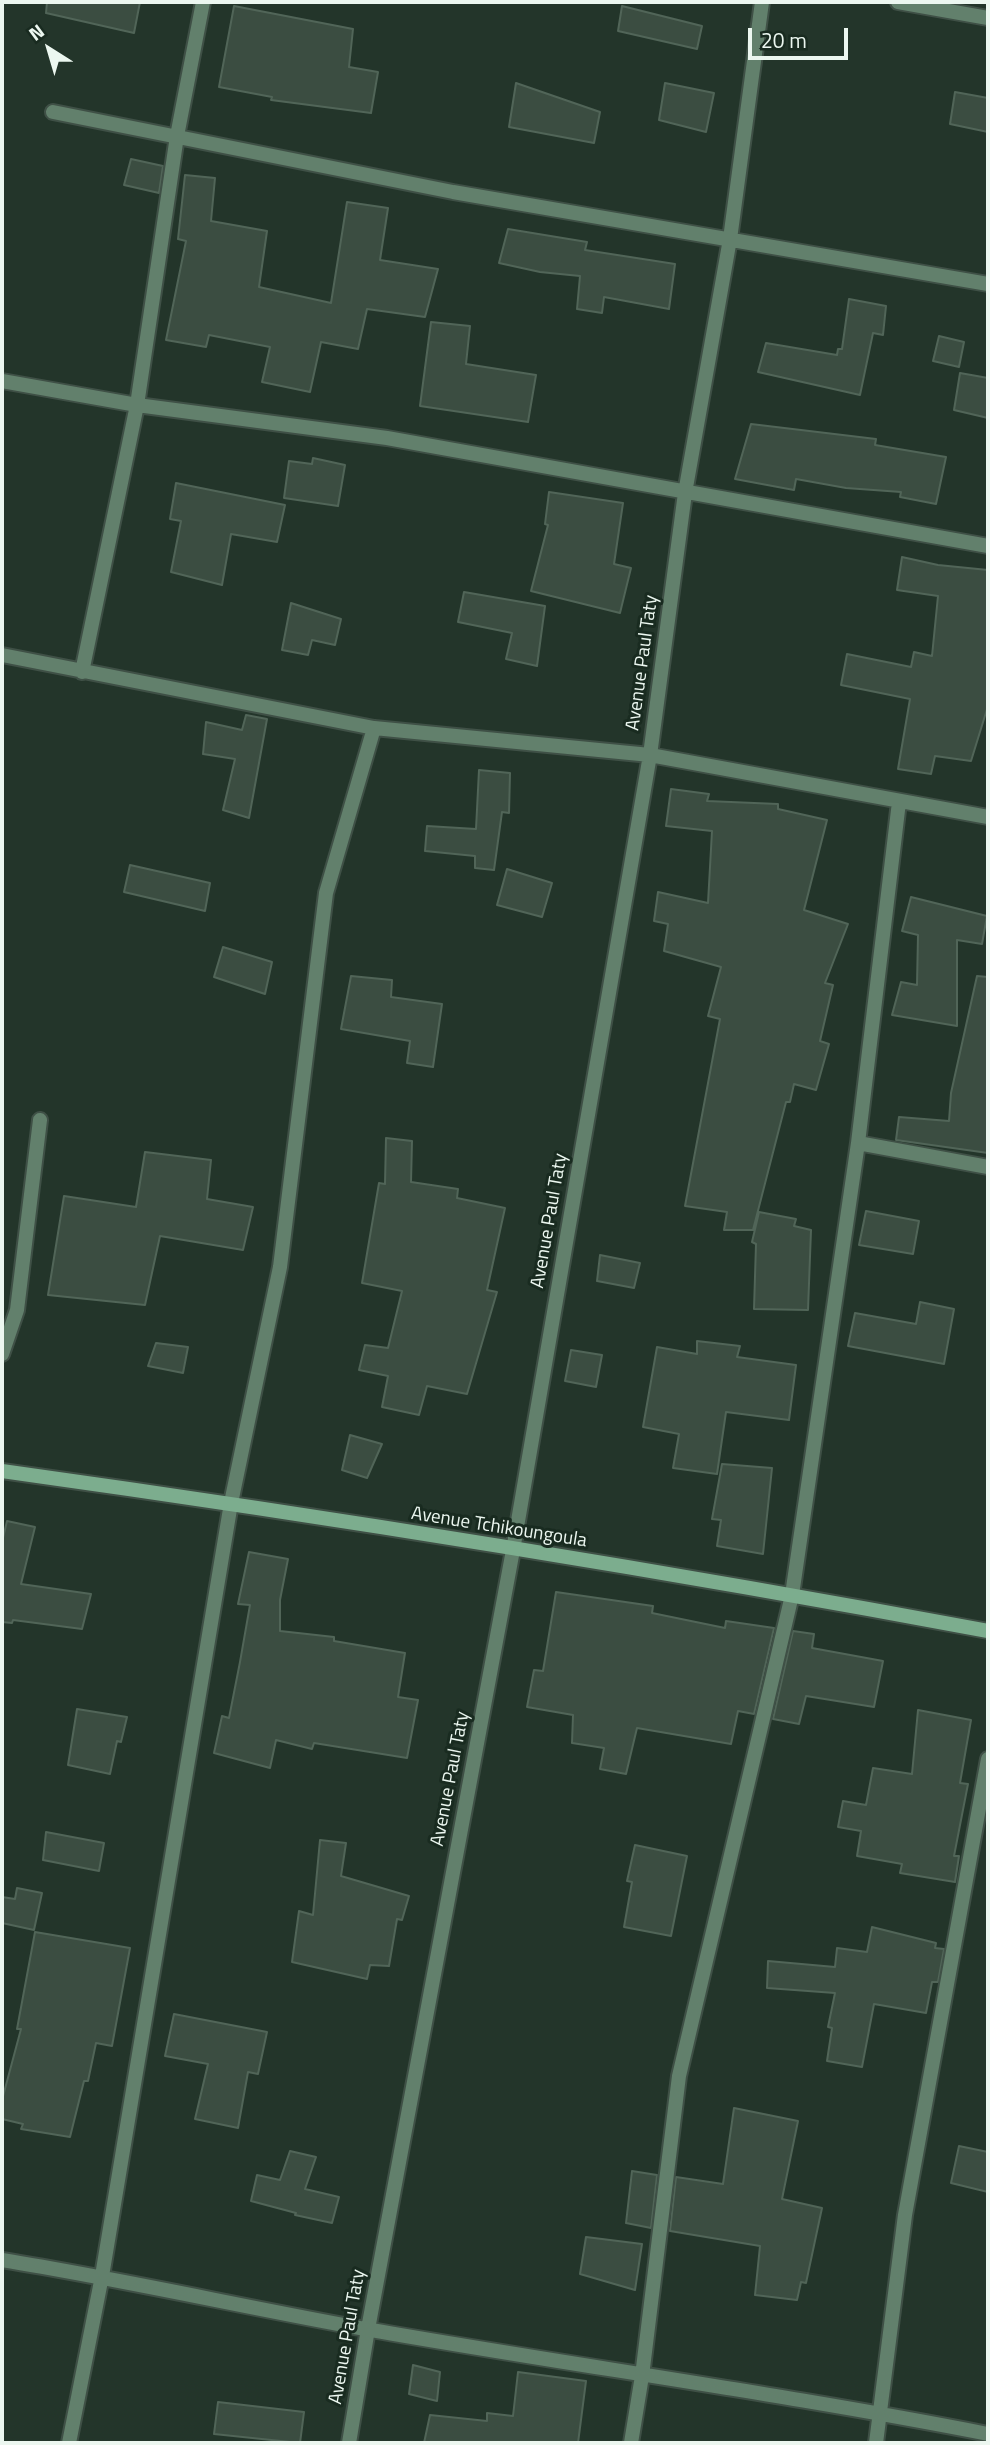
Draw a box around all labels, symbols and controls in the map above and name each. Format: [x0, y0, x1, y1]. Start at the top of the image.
north arrow [14, 14, 84, 84]
scale bar [752, 14, 852, 58]
text: N [22, 16, 50, 47]
text: 20 m [761, 24, 807, 56]
street label: Avenue Paul Taty [622, 594, 664, 732]
street label: Avenue Paul Taty [527, 1152, 573, 1290]
street label: Avenue Tchikoungoula [410, 1503, 588, 1553]
street label: Avenue Paul Taty [427, 1710, 475, 1848]
street label: Avenue Paul Taty [325, 2268, 371, 2406]

